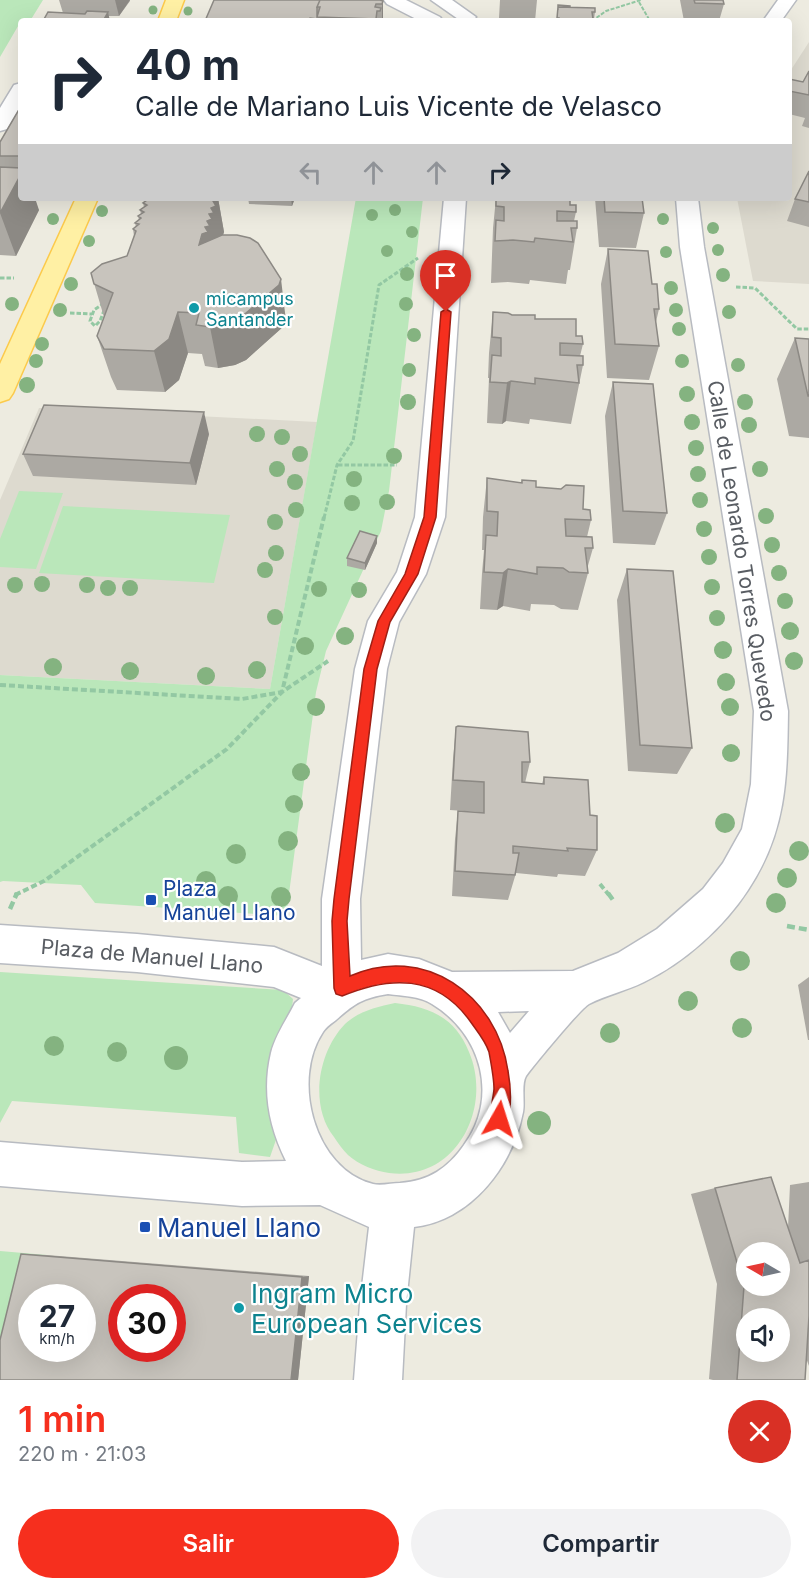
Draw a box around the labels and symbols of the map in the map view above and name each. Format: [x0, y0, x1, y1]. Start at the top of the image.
pin [420, 250, 471, 312]
place label: micampus Santander [206, 288, 294, 330]
marker: micampus Santander [187, 301, 201, 315]
street label: Calle de Leonardo Torres Quevedo [703, 379, 781, 723]
place label: Plaza Manuel Llano [163, 876, 296, 925]
marker: Plaza Manuel Llano [144, 893, 158, 907]
street label: Plaza de Manuel Llano [40, 934, 264, 978]
position arrow [467, 1087, 531, 1151]
place label: Manuel Llano [157, 1212, 321, 1243]
marker: Manuel Llano [138, 1220, 152, 1234]
north arrow [736, 1242, 790, 1296]
place label: Ingram Micro European Services [251, 1278, 482, 1339]
speed limit sign: 30 [108, 1284, 186, 1362]
marker: Ingram Micro European Services [232, 1301, 246, 1315]

